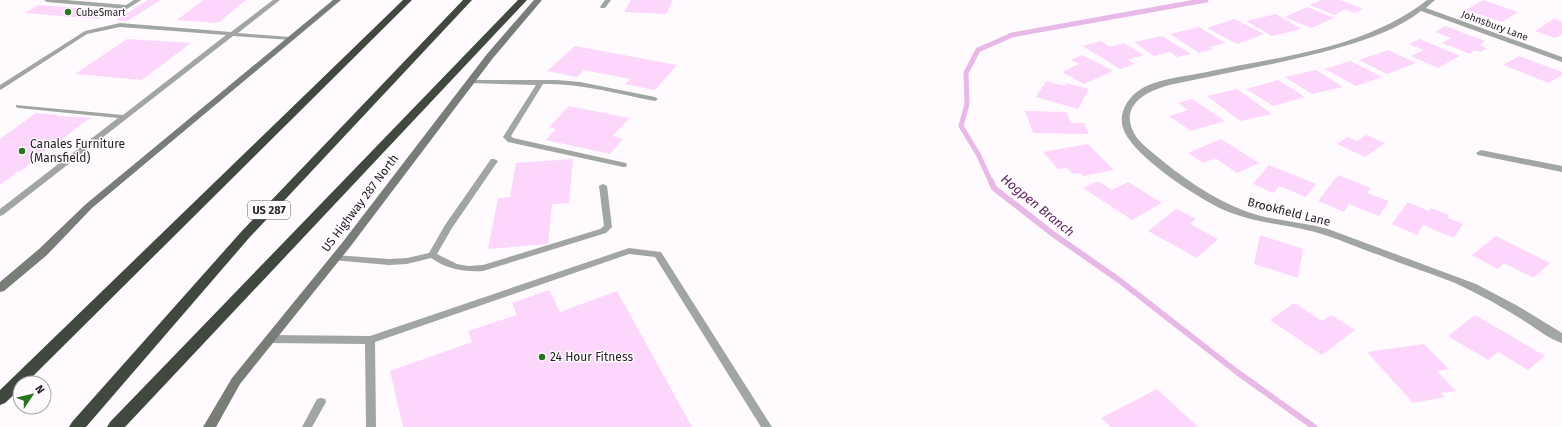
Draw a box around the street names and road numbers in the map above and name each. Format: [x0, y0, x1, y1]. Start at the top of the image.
street label: Johnsbury Lane [1460, 8, 1530, 44]
street label: US Highway 287 North [319, 152, 401, 254]
street label: Brookfield Lane [1246, 195, 1332, 229]
road number: US 287 [248, 201, 290, 219]

